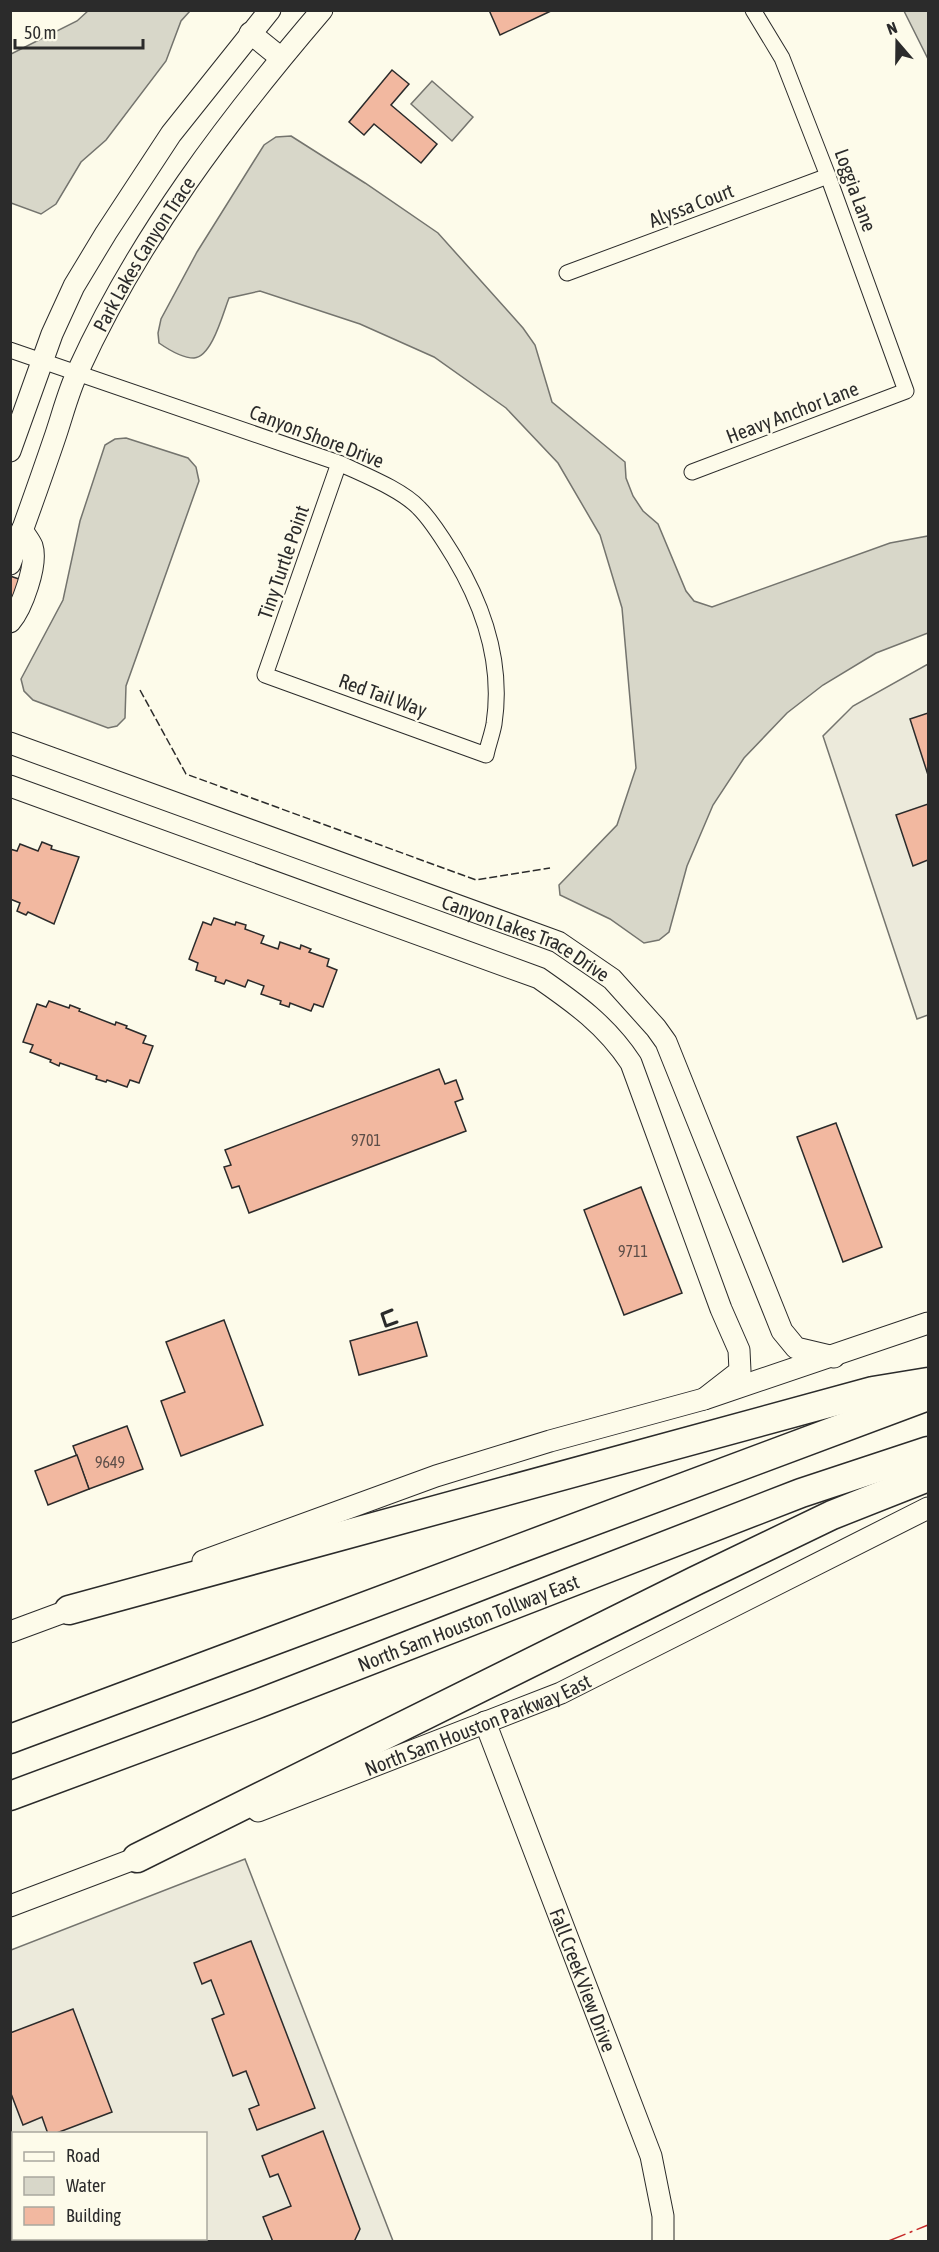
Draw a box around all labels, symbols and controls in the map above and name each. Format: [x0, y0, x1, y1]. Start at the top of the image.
scale bar [15, 12, 142, 50]
north arrow [867, 12, 927, 72]
text: N [884, 18, 899, 38]
text: 50 m [24, 22, 56, 43]
street label: Loggia Lane [830, 145, 882, 235]
street label: Park Lakes Canyon Trace [88, 172, 199, 335]
street label: Alyssa Court [645, 178, 737, 232]
street label: Heavy Anchor Lane [723, 376, 861, 448]
street label: Canyon Shore Drive [247, 400, 387, 472]
street label: Tiny Turtle Point [253, 502, 313, 622]
street label: Red Tail Way [336, 668, 430, 722]
street label: Canyon Lakes Trace Drive [439, 889, 614, 986]
house number: 9701 [351, 1131, 381, 1149]
house number: 9711 [618, 1242, 648, 1260]
house number: 9649 [95, 1453, 125, 1471]
street label: North Sam Houston Tollway East [354, 1569, 582, 1676]
street label: North Sam Houston Parkway East [361, 1668, 595, 1780]
street label: Fall Creek View Drive [546, 1905, 621, 2055]
legend [12, 2132, 207, 2240]
text: Road [66, 2145, 100, 2166]
text: Water [66, 2175, 106, 2196]
text: Building [66, 2205, 121, 2226]

